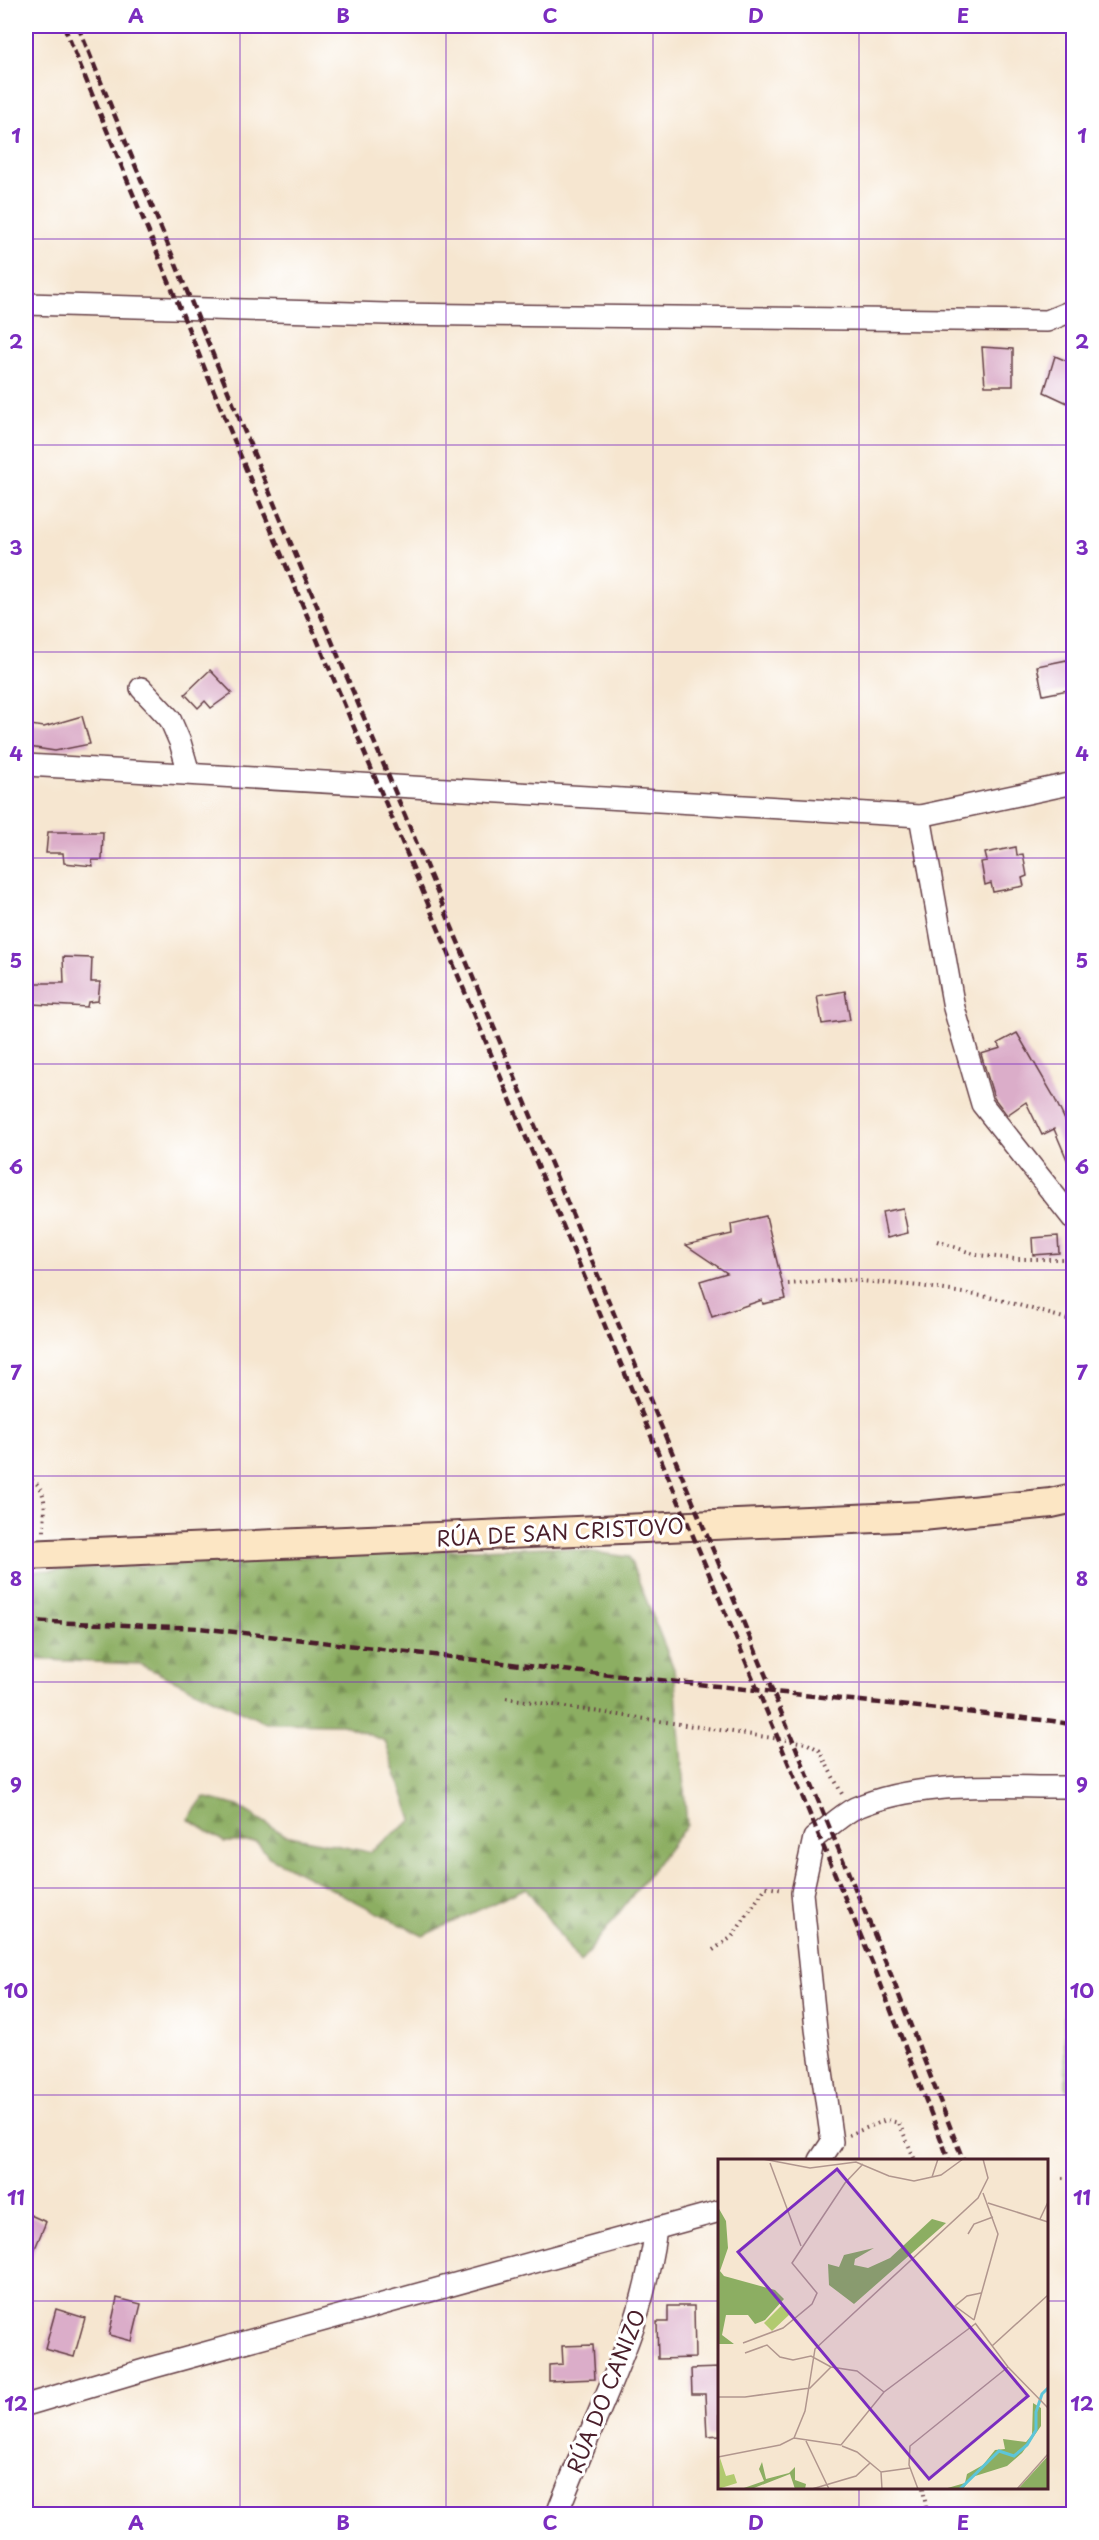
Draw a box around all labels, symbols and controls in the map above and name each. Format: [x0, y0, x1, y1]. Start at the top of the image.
text: A [128, 0, 144, 30]
text: B [336, 0, 350, 30]
text: C [542, 0, 558, 30]
text: D [748, 0, 764, 30]
text: E [957, 0, 969, 30]
text: 1 [11, 120, 21, 150]
text: 1 [1077, 120, 1087, 150]
text: 2 [9, 326, 23, 356]
text: 2 [1075, 326, 1089, 356]
text: 3 [9, 532, 23, 562]
text: 3 [1075, 532, 1089, 562]
text: 4 [9, 738, 23, 768]
text: 4 [1075, 738, 1089, 768]
text: 5 [10, 945, 22, 975]
text: 5 [1076, 945, 1088, 975]
text: 6 [9, 1151, 23, 1181]
text: 6 [1075, 1151, 1089, 1181]
text: 7 [10, 1357, 22, 1387]
text: 7 [1076, 1357, 1088, 1387]
street label: RÚA DE SAN CRISTOVO [435, 1509, 685, 1553]
text: 8 [10, 1563, 22, 1593]
text: 8 [1076, 1563, 1088, 1593]
text: 9 [10, 1769, 22, 1799]
text: 9 [1076, 1769, 1088, 1799]
text: 10 [4, 1975, 28, 2005]
text: 10 [1070, 1975, 1094, 2005]
inset map [718, 2159, 1048, 2489]
text: 11 [7, 2182, 25, 2212]
text: 11 [1073, 2182, 1091, 2212]
street label: RÚA DO CANIZO [558, 2304, 652, 2478]
text: 12 [4, 2388, 28, 2418]
text: 12 [1070, 2388, 1094, 2418]
text: A [128, 2507, 144, 2537]
text: B [336, 2507, 350, 2537]
text: C [542, 2507, 558, 2537]
text: D [748, 2507, 764, 2537]
text: E [957, 2507, 969, 2537]

